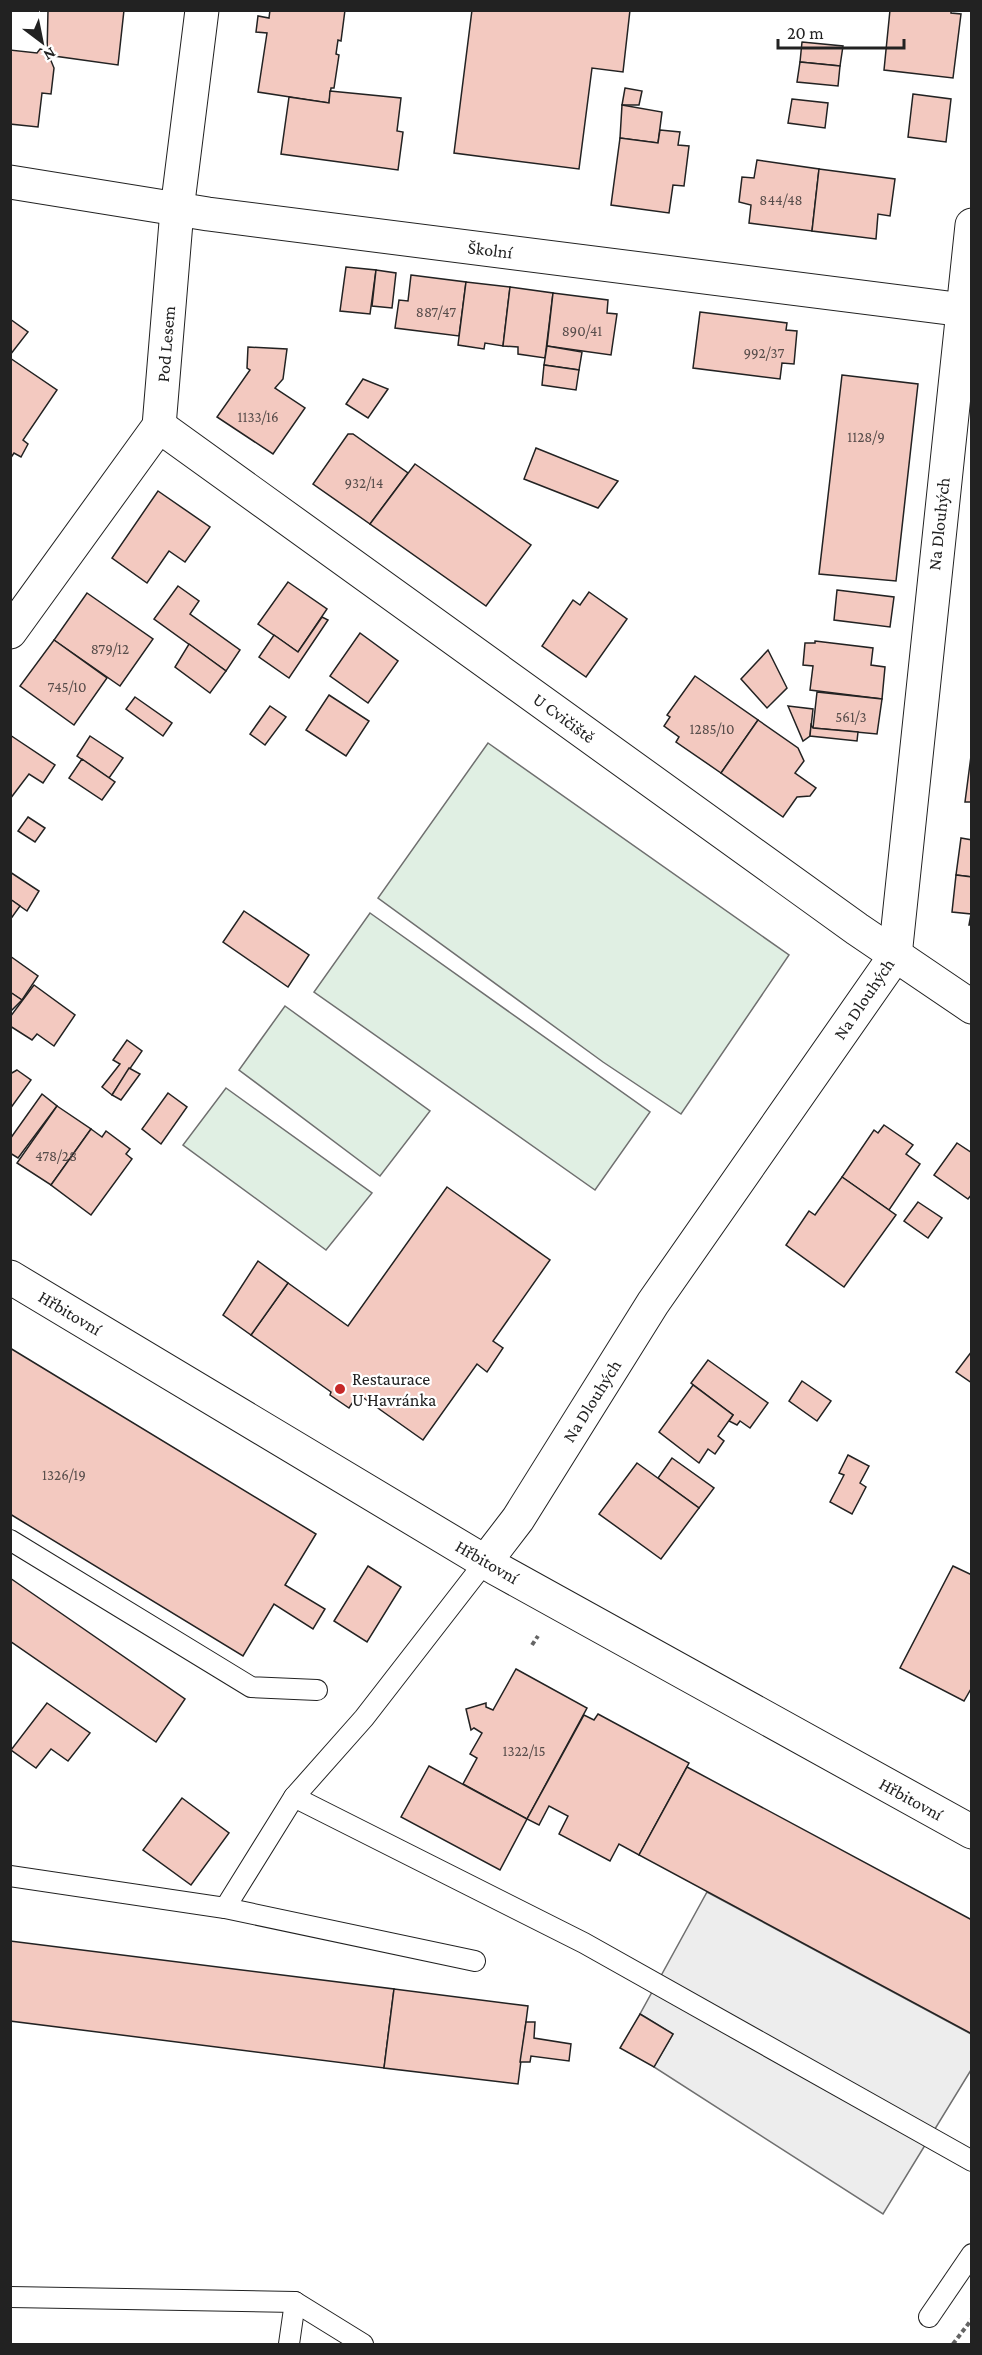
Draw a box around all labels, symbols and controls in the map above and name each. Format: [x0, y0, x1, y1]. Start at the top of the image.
north arrow [12, 12, 72, 72]
scale bar [778, 12, 904, 50]
text: 20 m [787, 23, 824, 43]
text: N [40, 44, 59, 64]
house number: 844/48 [759, 192, 803, 208]
street label: Školní [466, 237, 515, 263]
street label: Pod Lesem [153, 304, 179, 383]
house number: 887/47 [416, 304, 456, 320]
house number: 890/41 [562, 323, 602, 339]
house number: 992/37 [744, 345, 785, 361]
house number: 1133/16 [237, 409, 279, 425]
house number: 1128/9 [847, 429, 885, 445]
house number: 932/14 [345, 475, 383, 491]
street label: Na Dlouhých [924, 476, 954, 572]
house number: 879/12 [91, 641, 129, 657]
house number: 745/10 [48, 679, 86, 695]
street label: U Cvičiště [529, 689, 599, 747]
house number: 561/3 [835, 709, 867, 725]
house number: 1285/10 [690, 721, 734, 737]
street label: Na Dlouhých [830, 954, 899, 1043]
house number: 478/28 [35, 1148, 77, 1164]
street label: Hřbitovní [35, 1287, 106, 1340]
street label: Na Dlouhých [559, 1356, 625, 1446]
place label: Restaurace U Havránka [352, 1369, 436, 1410]
marker: Restaurace U Havránka [333, 1382, 347, 1396]
house number: 1326/19 [42, 1467, 86, 1483]
street label: Hřbitovní [452, 1536, 523, 1589]
house number: 1322/15 [502, 1743, 546, 1759]
street label: Hřbitovní [876, 1773, 947, 1825]

